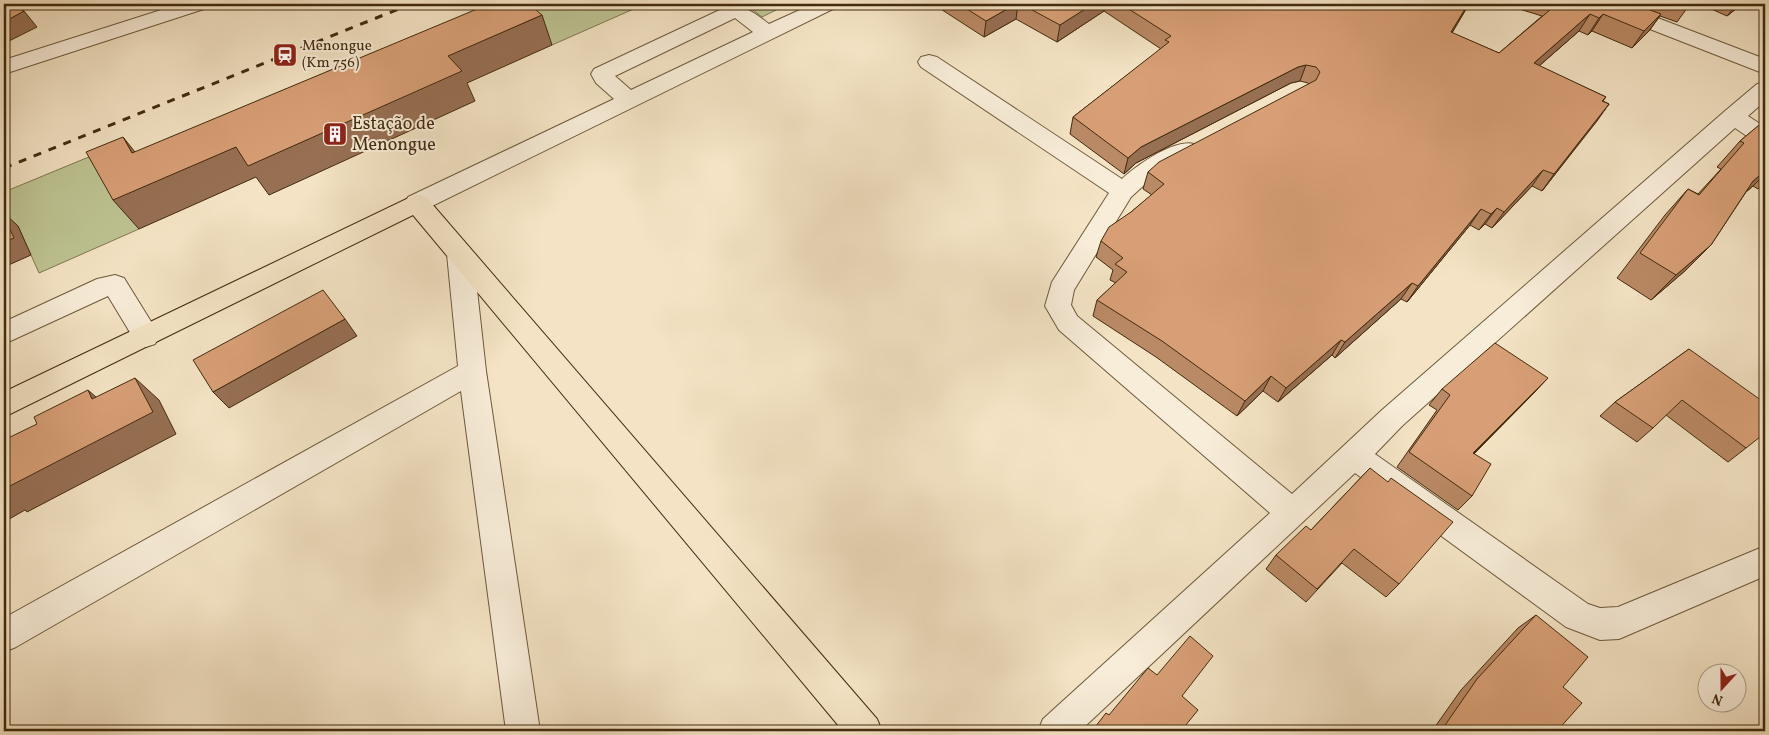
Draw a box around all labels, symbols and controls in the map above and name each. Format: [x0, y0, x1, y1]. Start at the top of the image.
place label: Menongue (Km 756) [302, 36, 372, 74]
station icon: Menongue (Km 756) [272, 42, 298, 68]
place label: Estação de Menongue [352, 112, 436, 158]
building icon: Estação de Menongue [322, 121, 348, 147]
north arrow [1696, 662, 1746, 712]
text: N [1710, 688, 1726, 709]

